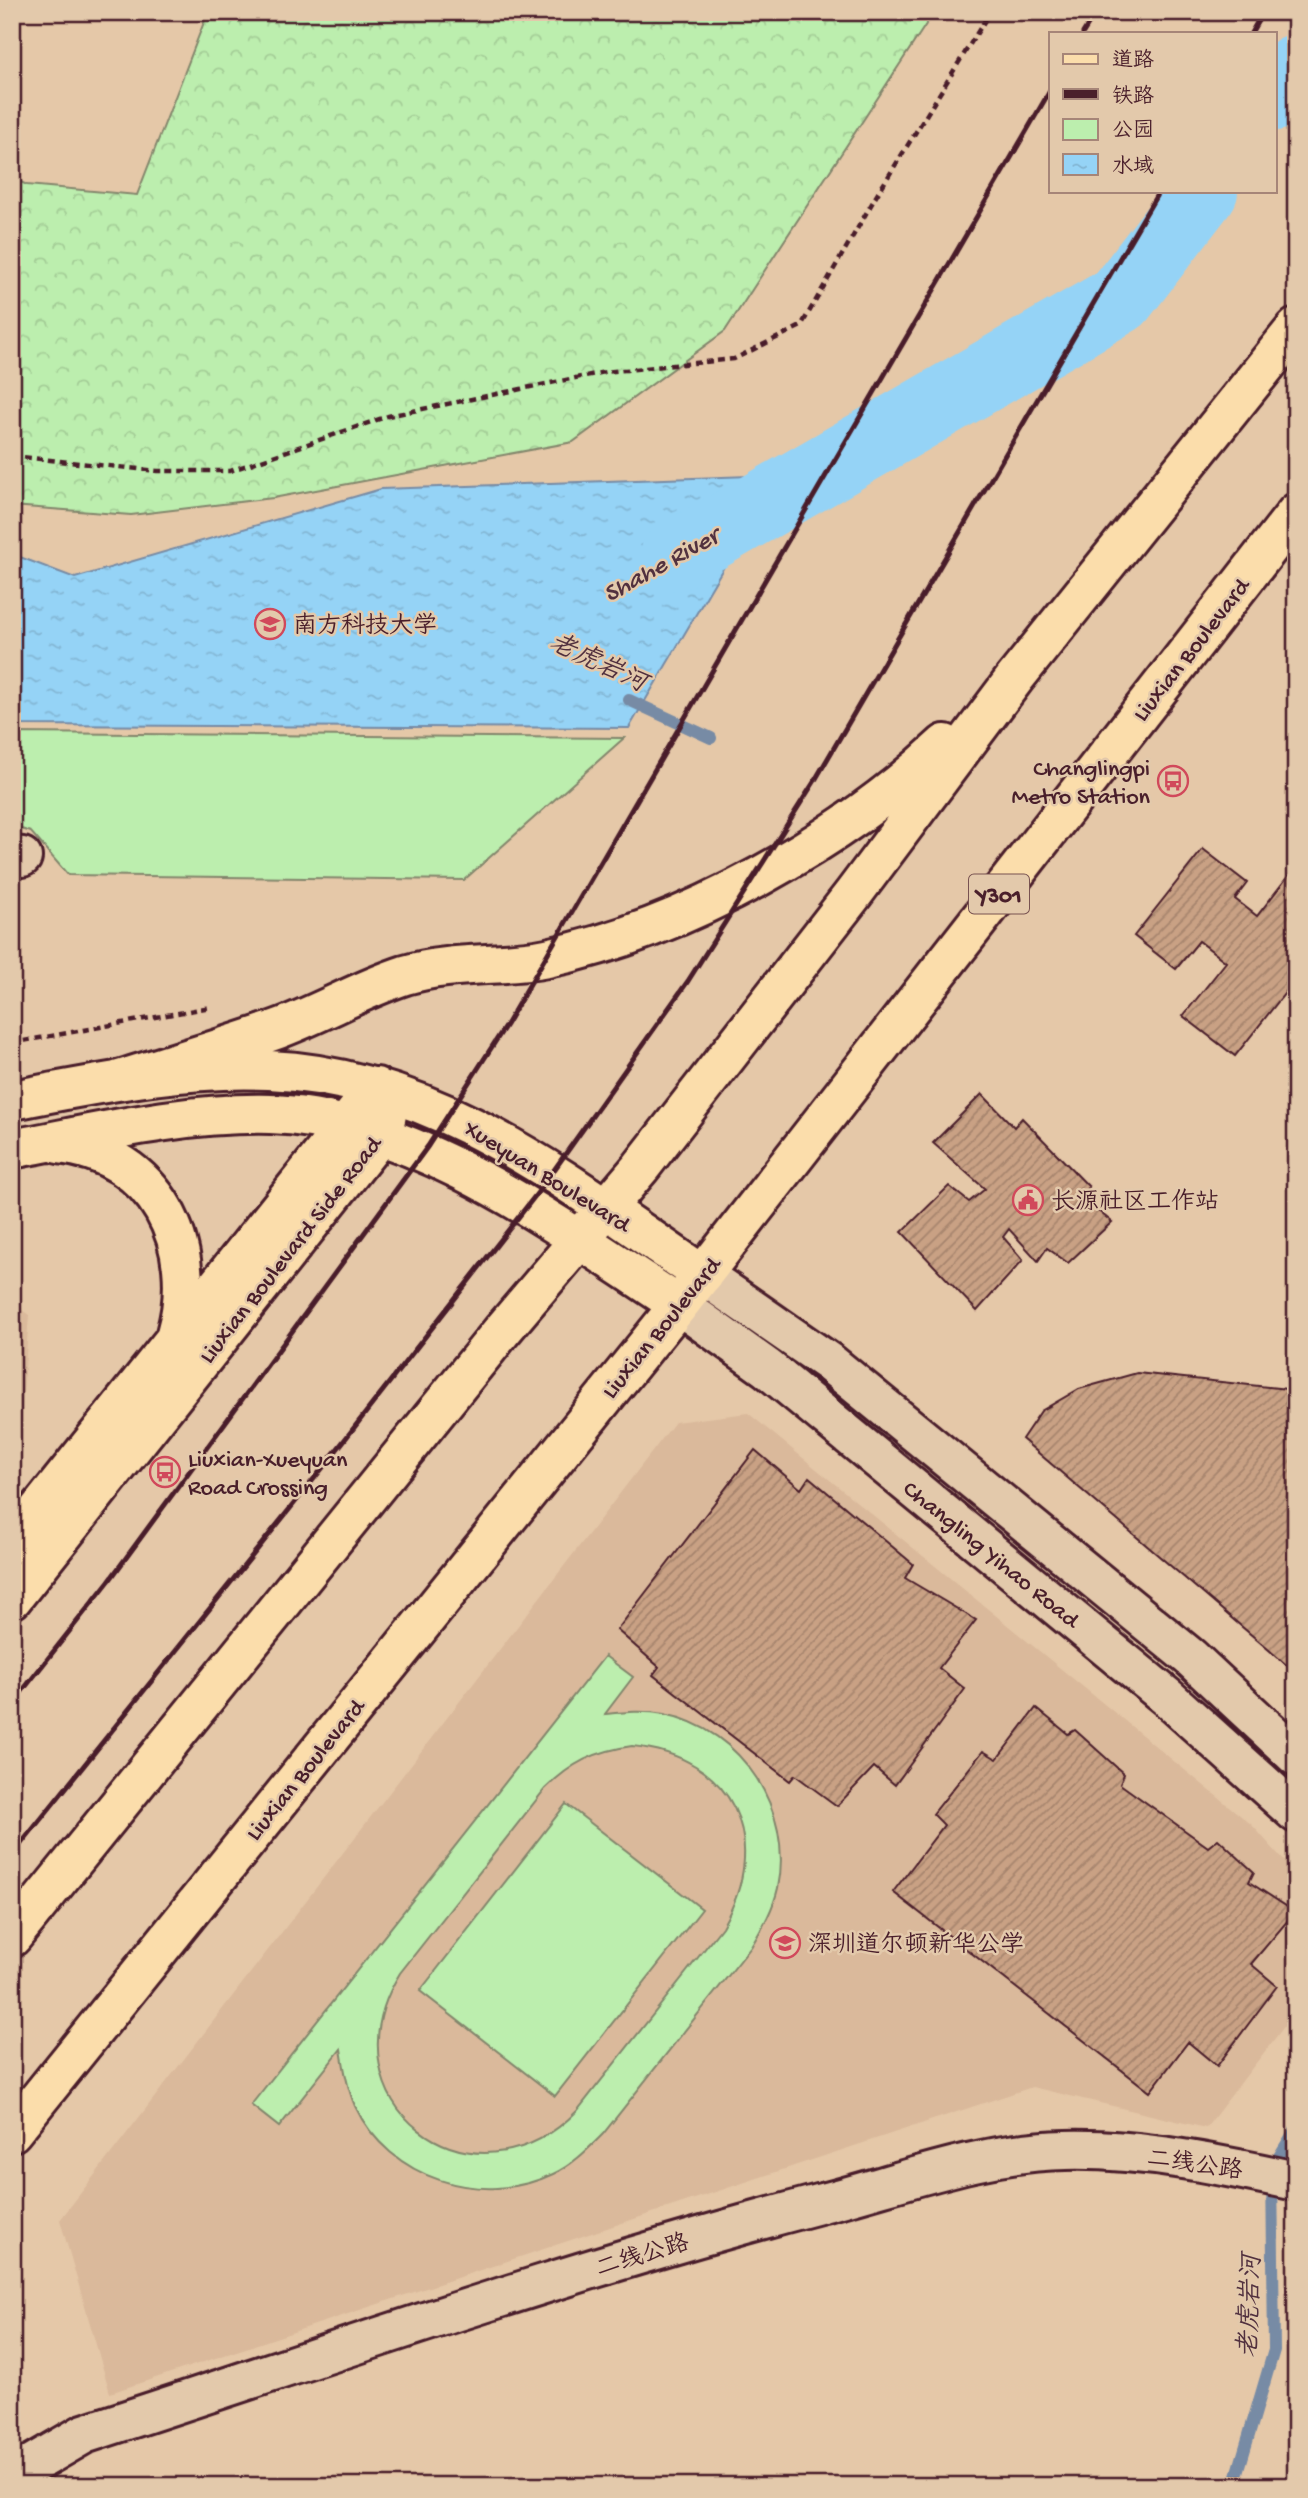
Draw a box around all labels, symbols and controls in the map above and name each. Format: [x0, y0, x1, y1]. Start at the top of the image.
legend [1049, 32, 1276, 192]
text: 道路 [1112, 48, 1154, 75]
text: 铁路 [1112, 84, 1154, 111]
text: 公园 [1112, 119, 1154, 145]
text: 水域 [1112, 154, 1154, 181]
water label: Shahe River [599, 520, 730, 611]
street label: Liuxian Boulevard [1128, 572, 1259, 728]
school or university icon: 南方科技大学 [253, 607, 287, 641]
place label: 南方科技大学 [293, 612, 437, 642]
water label: 老虎岩河 [543, 627, 655, 703]
place label: Changlingpi Metro Station [1011, 756, 1151, 813]
bus stop icon: Changlingpi Metro Station [1156, 764, 1190, 798]
road number: Y301 [969, 874, 1029, 914]
street label: Xueyuan Boulevard [457, 1115, 636, 1242]
street label: Liuxian Boulevard Side Road [194, 1130, 391, 1370]
public building icon: 长源社区工作站 [1011, 1183, 1045, 1217]
place label: 长源社区工作站 [1051, 1188, 1219, 1218]
street label: Liuxian Boulevard [597, 1251, 730, 1406]
place label: Liuxian-Xueyuan Road Crossing [188, 1447, 348, 1504]
bus stop icon: Liuxian-Xueyuan Road Crossing [148, 1455, 182, 1489]
street label: Changling Yihao Road [896, 1476, 1085, 1637]
street label: Liuxian Boulevard [241, 1693, 374, 1848]
school or university icon: 深圳道尔顿新华公学 [768, 1926, 802, 1960]
place label: 深圳道尔顿新华公学 [808, 1931, 1024, 1961]
street label: 二线公路 [1145, 2143, 1244, 2188]
street label: 二线公路 [592, 2228, 693, 2285]
water label: 老虎岩河 [1233, 2250, 1270, 2359]

